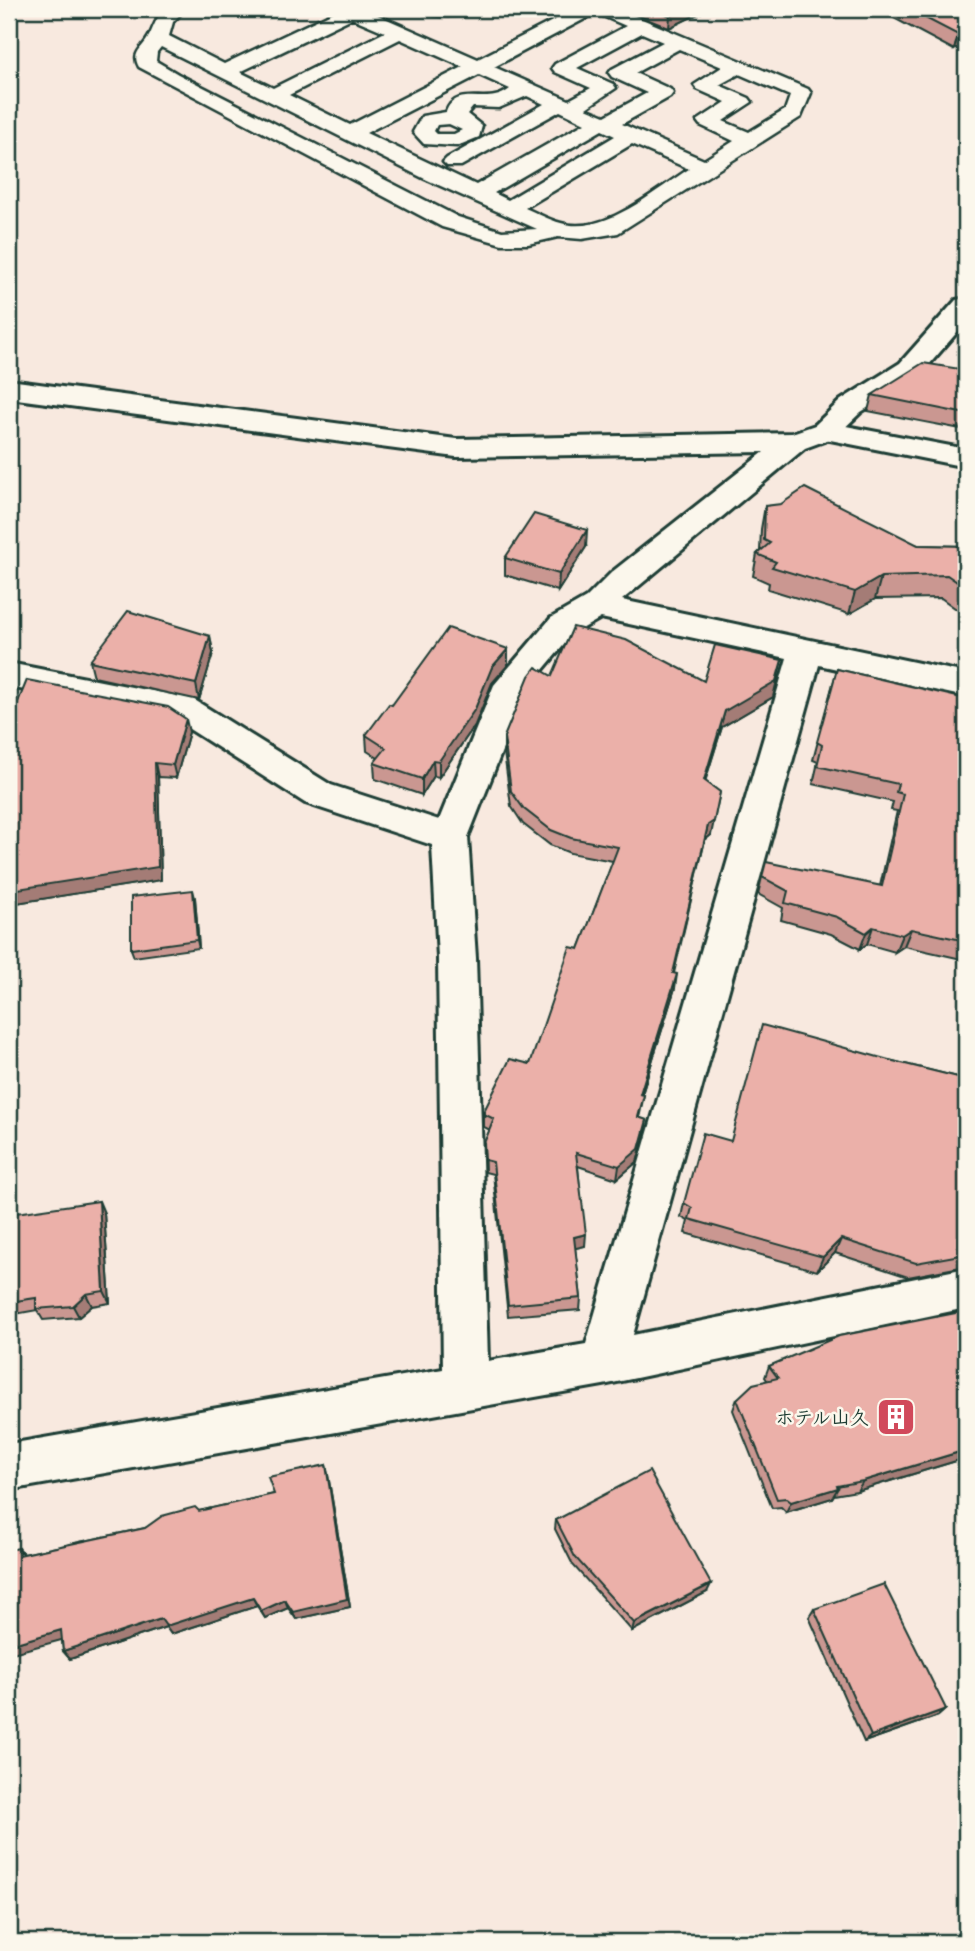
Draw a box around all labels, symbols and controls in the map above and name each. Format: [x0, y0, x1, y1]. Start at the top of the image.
building icon: ホテル山久 [875, 1396, 917, 1438]
place label: ホテル山久 [775, 1401, 869, 1434]

